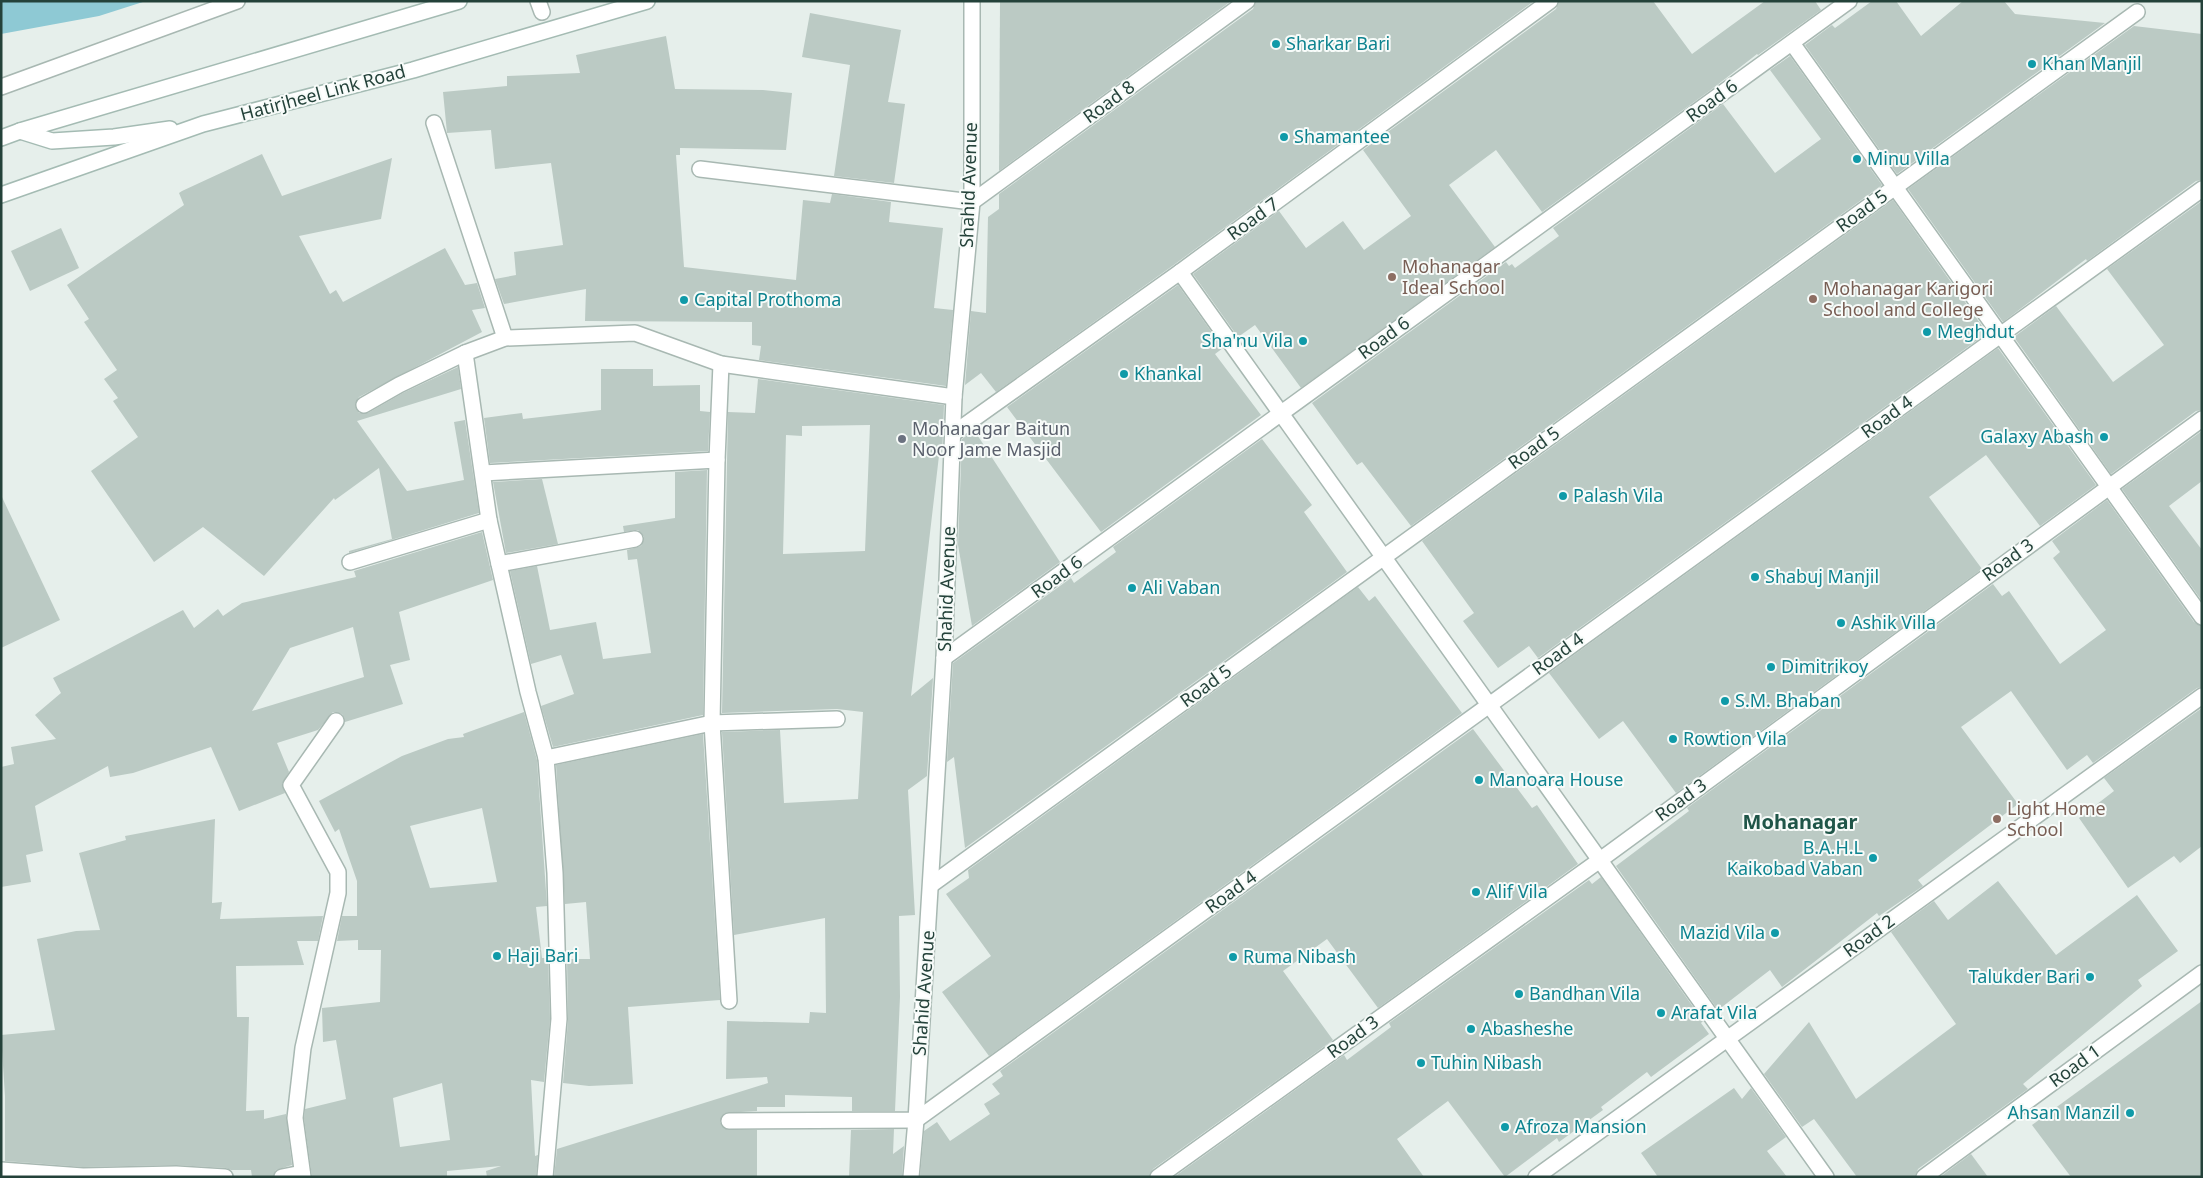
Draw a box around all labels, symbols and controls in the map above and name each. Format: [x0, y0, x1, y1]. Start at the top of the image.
place label: Sharkar Bari [1286, 31, 1390, 55]
marker: Sharkar Bari [1270, 38, 1282, 50]
place label: Khan Manjil [2042, 51, 2142, 75]
street label: Hatirjheel Link Road [237, 58, 408, 126]
marker: Khan Manjil [2026, 58, 2038, 70]
street label: Road 6 [1681, 73, 1742, 127]
street label: Road 8 [1078, 74, 1139, 128]
street label: Shahid Avenue [954, 122, 982, 248]
place label: Shamantee [1294, 124, 1390, 148]
marker: Shamantee [1278, 131, 1290, 143]
place label: Minu Villa [1867, 146, 1950, 170]
marker: Minu Villa [1851, 153, 1863, 165]
street label: Road 5 [1831, 183, 1892, 237]
street label: Road 7 [1222, 191, 1283, 245]
place label: Mohanagar Ideal School [1402, 254, 1505, 299]
marker: Mohanagar Ideal School [1386, 271, 1398, 283]
place label: Mohanagar Karigori School and College [1823, 276, 1993, 321]
place label: Capital Prothoma [694, 287, 841, 311]
marker: Mohanagar Karigori School and College [1807, 293, 1819, 305]
marker: Capital Prothoma [678, 294, 690, 306]
street label: Road 6 [1353, 310, 1414, 364]
place label: Meghdut [1937, 319, 2015, 343]
marker: Meghdut [1921, 326, 1933, 338]
place label: Sha'nu Vila [1201, 328, 1293, 352]
marker: Sha'nu Vila [1297, 335, 1309, 347]
place label: Khankal [1134, 361, 1202, 385]
marker: Khankal [1118, 368, 1130, 380]
street label: Road 4 [1856, 389, 1917, 443]
place label: Mohanagar Baitun Noor Jame Masjid [912, 416, 1070, 461]
street label: Road 5 [1503, 420, 1564, 474]
place label: Galaxy Abash [1980, 424, 2094, 448]
marker: Galaxy Abash [2098, 431, 2110, 443]
marker: Mohanagar Baitun Noor Jame Masjid [896, 433, 908, 445]
place label: Palash Vila [1573, 483, 1663, 507]
marker: Palash Vila [1557, 490, 1569, 502]
street label: Shahid Avenue [932, 526, 960, 652]
street label: Road 3 [1977, 532, 2038, 586]
street label: Road 6 [1026, 549, 1087, 603]
place label: Shabuj Manjil [1765, 564, 1879, 588]
marker: Shabuj Manjil [1749, 571, 1761, 583]
place label: Ali Vaban [1142, 575, 1220, 599]
marker: Ali Vaban [1126, 582, 1138, 594]
place label: Ashik Villa [1851, 610, 1936, 634]
marker: Ashik Villa [1835, 617, 1847, 629]
street label: Road 4 [1527, 626, 1588, 680]
place label: Dimitrikoy [1781, 654, 1869, 678]
street label: Road 5 [1175, 658, 1236, 712]
marker: Dimitrikoy [1765, 661, 1777, 673]
place label: S.M. Bhaban [1735, 688, 1841, 712]
marker: S.M. Bhaban [1719, 695, 1731, 707]
place label: Rowtion Vila [1683, 726, 1787, 750]
marker: Rowtion Vila [1667, 733, 1679, 745]
place label: Manoara House [1489, 767, 1624, 791]
street label: Road 3 [1650, 772, 1711, 826]
marker: Manoara House [1473, 774, 1485, 786]
place label: Light Home School [2007, 796, 2106, 841]
district label: Mohanagar [1743, 808, 1857, 835]
marker: Light Home School [1991, 813, 2003, 825]
place label: B.A.H.L Kaikobad Vaban [1727, 835, 1863, 880]
marker: B.A.H.L Kaikobad Vaban [1867, 852, 1879, 864]
street label: Road 4 [1200, 864, 1261, 918]
place label: Alif Vila [1486, 879, 1548, 903]
marker: Alif Vila [1470, 886, 1482, 898]
street label: Road 2 [1838, 908, 1899, 962]
place label: Mazid Vila [1680, 920, 1765, 944]
marker: Mazid Vila [1769, 927, 1781, 939]
street label: Shahid Avenue [907, 929, 939, 1057]
place label: Haji Bari [507, 943, 578, 967]
place label: Ruma Nibash [1243, 944, 1356, 968]
marker: Haji Bari [491, 950, 503, 962]
marker: Ruma Nibash [1227, 951, 1239, 963]
place label: Talukder Bari [1969, 964, 2080, 988]
marker: Talukder Bari [2084, 971, 2096, 983]
place label: Bandhan Vila [1529, 981, 1640, 1005]
marker: Bandhan Vila [1513, 988, 1525, 1000]
place label: Arafat Vila [1671, 1000, 1757, 1024]
marker: Arafat Vila [1655, 1007, 1667, 1019]
street label: Road 3 [1322, 1009, 1383, 1063]
place label: Abasheshe [1481, 1016, 1573, 1040]
marker: Abasheshe [1465, 1023, 1477, 1035]
street label: Road 1 [2044, 1038, 2105, 1092]
place label: Tuhin Nibash [1431, 1050, 1542, 1074]
marker: Tuhin Nibash [1415, 1057, 1427, 1069]
place label: Ahsan Manzil [2008, 1100, 2120, 1124]
marker: Ahsan Manzil [2124, 1107, 2136, 1119]
place label: Afroza Mansion [1515, 1114, 1647, 1138]
marker: Afroza Mansion [1499, 1121, 1511, 1133]

